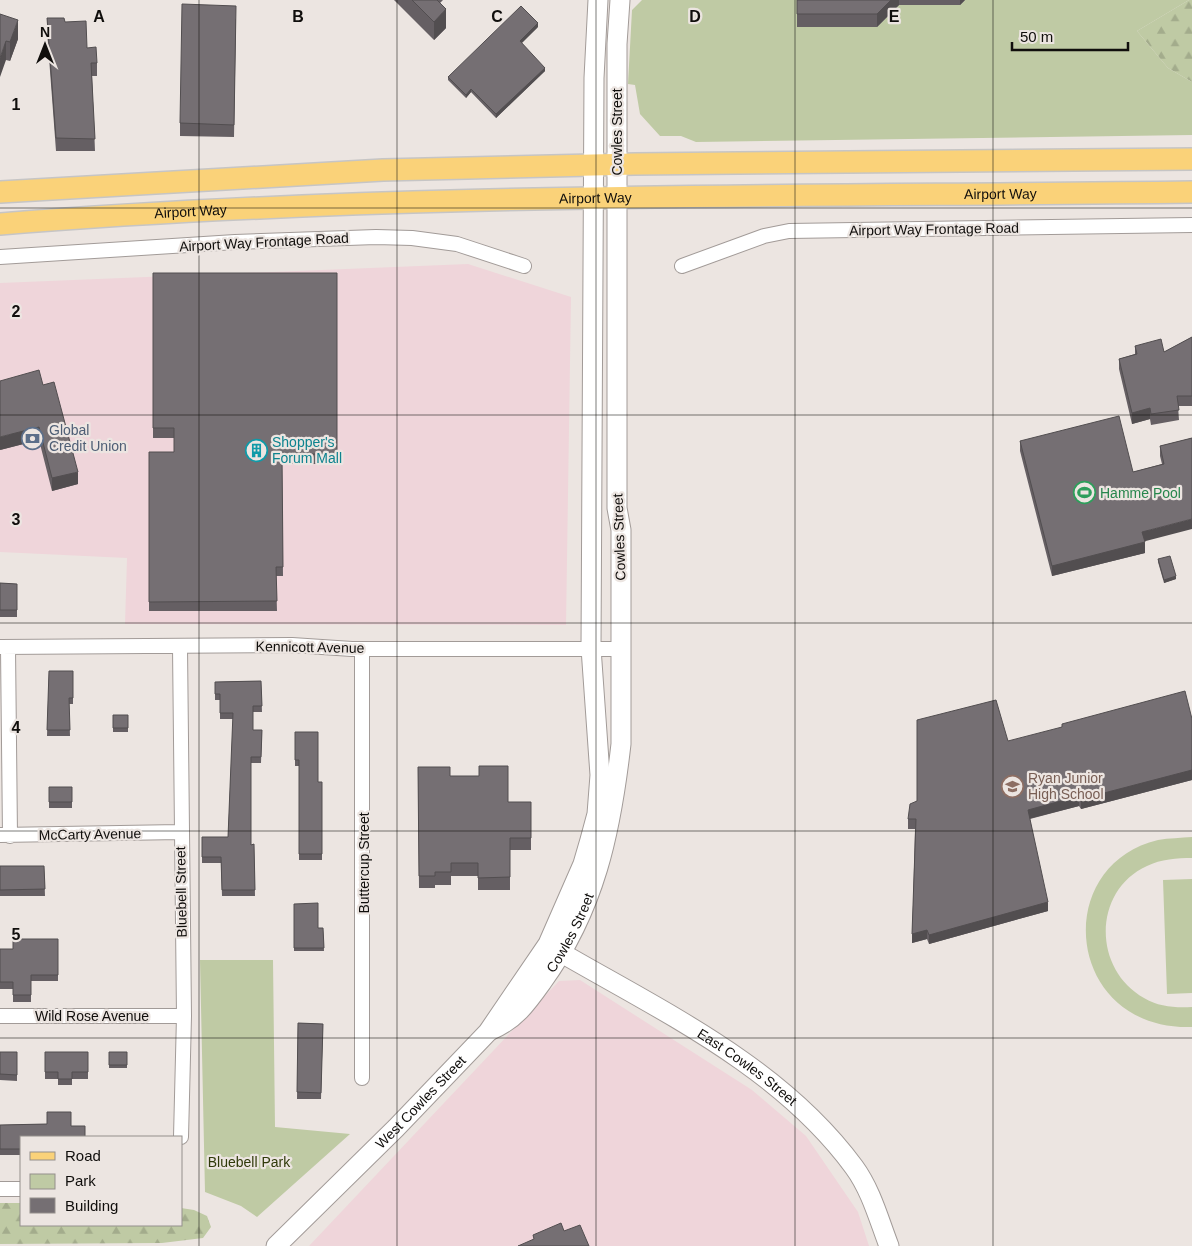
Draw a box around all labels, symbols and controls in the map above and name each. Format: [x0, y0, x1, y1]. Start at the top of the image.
text: A [93, 8, 105, 25]
text: B [292, 8, 304, 25]
text: C [491, 8, 503, 25]
text: D [689, 8, 701, 25]
text: E [889, 8, 900, 25]
north arrow [20, 20, 70, 70]
scale bar [1012, 20, 1128, 52]
text: N [40, 24, 50, 40]
text: 50 m [1020, 28, 1053, 45]
street label: Cowles Street [609, 88, 625, 176]
text: 1 [12, 96, 21, 113]
street label: Airport Way [964, 186, 1037, 202]
street label: Airport Way [559, 189, 632, 207]
street label: Airport Way [154, 201, 227, 221]
street label: Airport Way Frontage Road [849, 220, 1019, 238]
street label: Airport Way Frontage Road [179, 230, 349, 254]
text: 2 [12, 303, 21, 320]
place label: Global Credit Union [49, 422, 127, 454]
bank icon: Global Credit Union [21, 426, 45, 450]
place label: Shopper's Forum Mall [272, 434, 342, 466]
building icon: Shopper's Forum Mall [244, 438, 268, 462]
sports icon: Hamme Pool [1072, 481, 1096, 505]
place label: Hamme Pool [1100, 485, 1181, 501]
street label: Cowles Street [609, 493, 629, 581]
text: 3 [12, 511, 21, 528]
street label: Kennicott Avenue [256, 638, 365, 656]
text: 4 [12, 719, 21, 736]
place label: Ryan Junior High School [1028, 770, 1104, 802]
school or university icon: Ryan Junior High School [1000, 774, 1024, 798]
street label: Buttercup Street [356, 812, 372, 914]
street label: McCarty Avenue [39, 825, 142, 843]
street label: Bluebell Street [172, 846, 190, 938]
street label: Cowles Street [543, 891, 597, 975]
text: 5 [12, 926, 21, 943]
street label: Wild Rose Avenue [35, 1008, 149, 1024]
street label: East Cowles Street [695, 1025, 800, 1109]
street label: West Cowles Street [372, 1052, 469, 1152]
legend [20, 1136, 182, 1226]
text: Road [65, 1147, 101, 1164]
park label: Bluebell Park [208, 1154, 291, 1170]
text: Park [65, 1172, 96, 1189]
text: Building [65, 1197, 118, 1214]

